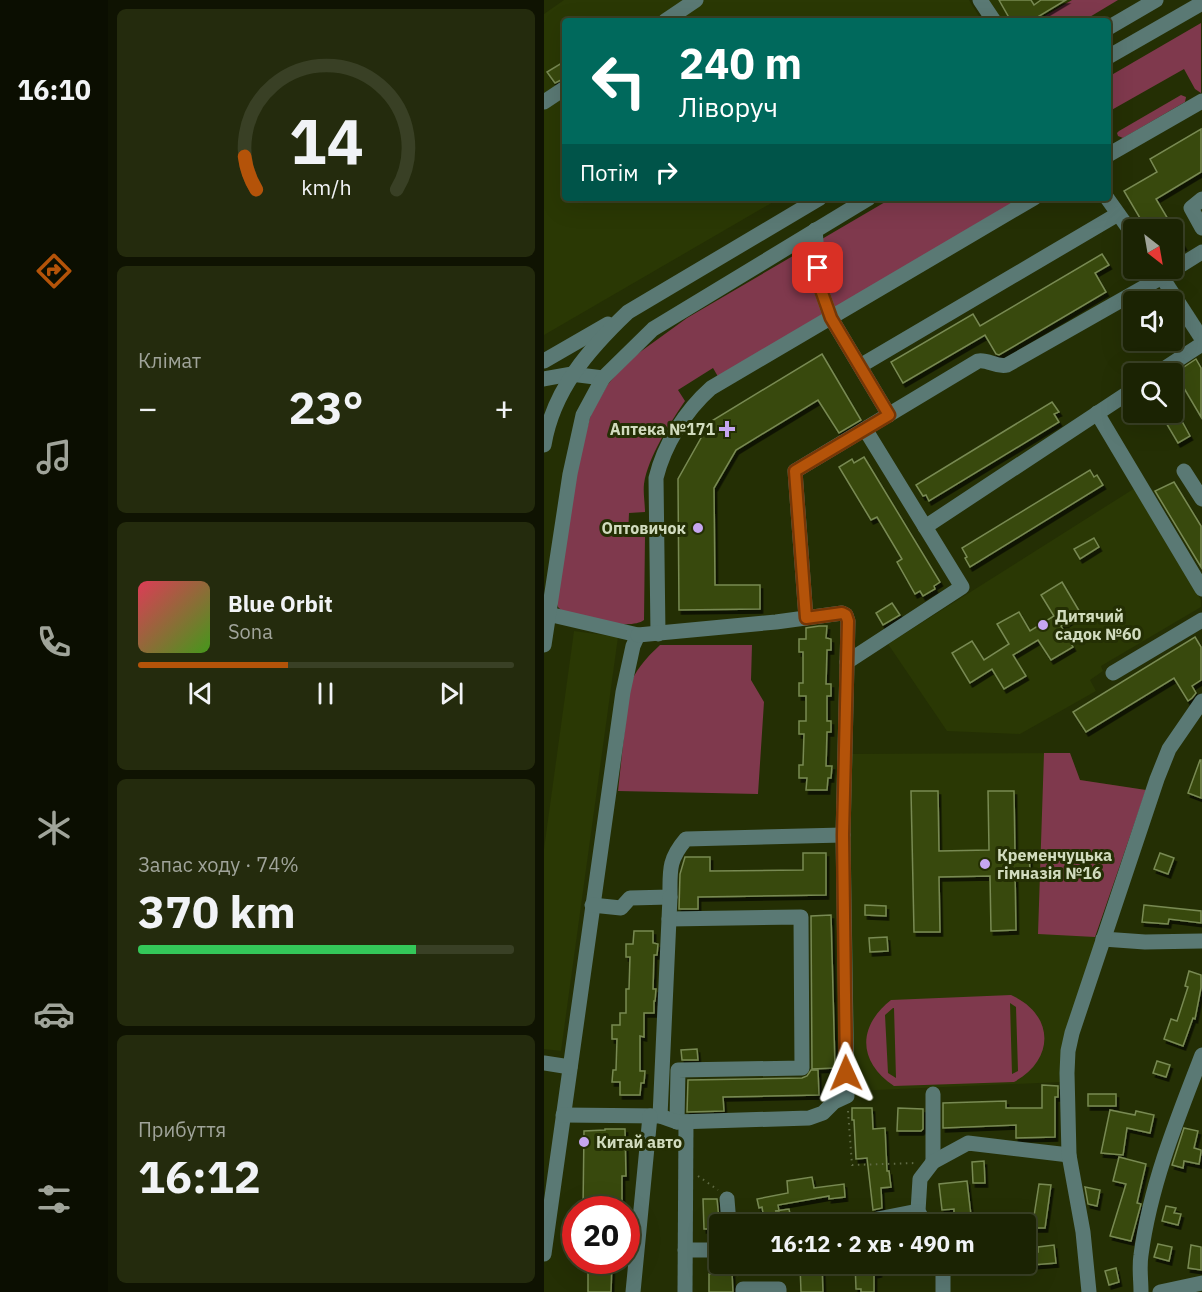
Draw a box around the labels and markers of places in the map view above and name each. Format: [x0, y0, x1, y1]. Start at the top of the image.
pin [792, 242, 843, 293]
place label: Аптека №171 [610, 419, 715, 439]
marker: Аптека №171 [720, 422, 734, 436]
place label: Оптовичок [601, 518, 686, 538]
marker: Оптовичок [691, 521, 705, 535]
place label: Дитячий садок №60 [1055, 606, 1142, 644]
marker: Дитячий садок №60 [1036, 618, 1050, 632]
place label: Кременчуцька гімназія №16 [997, 845, 1112, 883]
marker: Кременчуцька гімназія №16 [978, 857, 992, 871]
place label: Китай авто [596, 1132, 682, 1152]
marker: Китай авто [577, 1135, 591, 1149]

